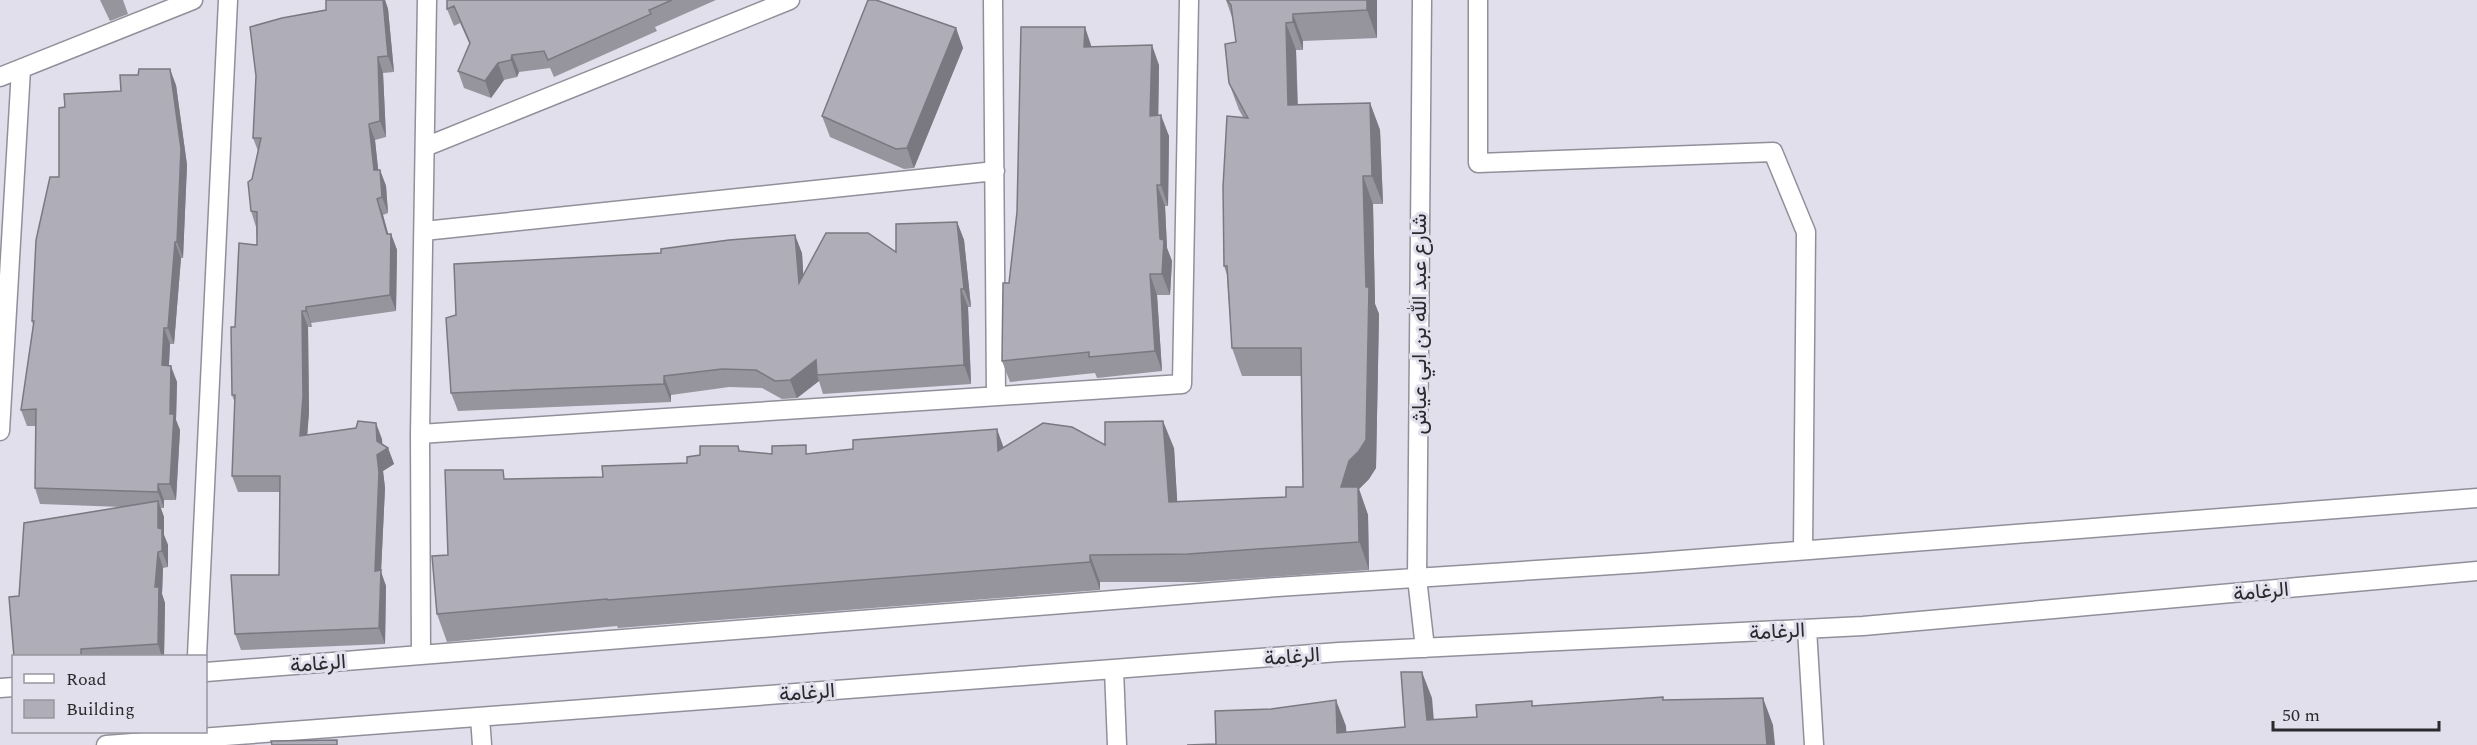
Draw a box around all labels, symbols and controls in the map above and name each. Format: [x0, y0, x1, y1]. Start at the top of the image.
street label: شارع عبد الله بن ابي عياش [1404, 213, 1436, 435]
street label: الرغامة [2232, 574, 2290, 610]
street label: الرغامة [1748, 615, 1806, 649]
street label: الرغامة [1263, 639, 1321, 675]
street label: الرغامة [289, 646, 347, 682]
legend [12, 655, 207, 733]
text: Road [66, 666, 107, 693]
street label: الرغامة [778, 675, 836, 711]
scale bar [2273, 694, 2440, 732]
text: Building [66, 696, 135, 723]
text: 50 m [2282, 702, 2320, 729]

